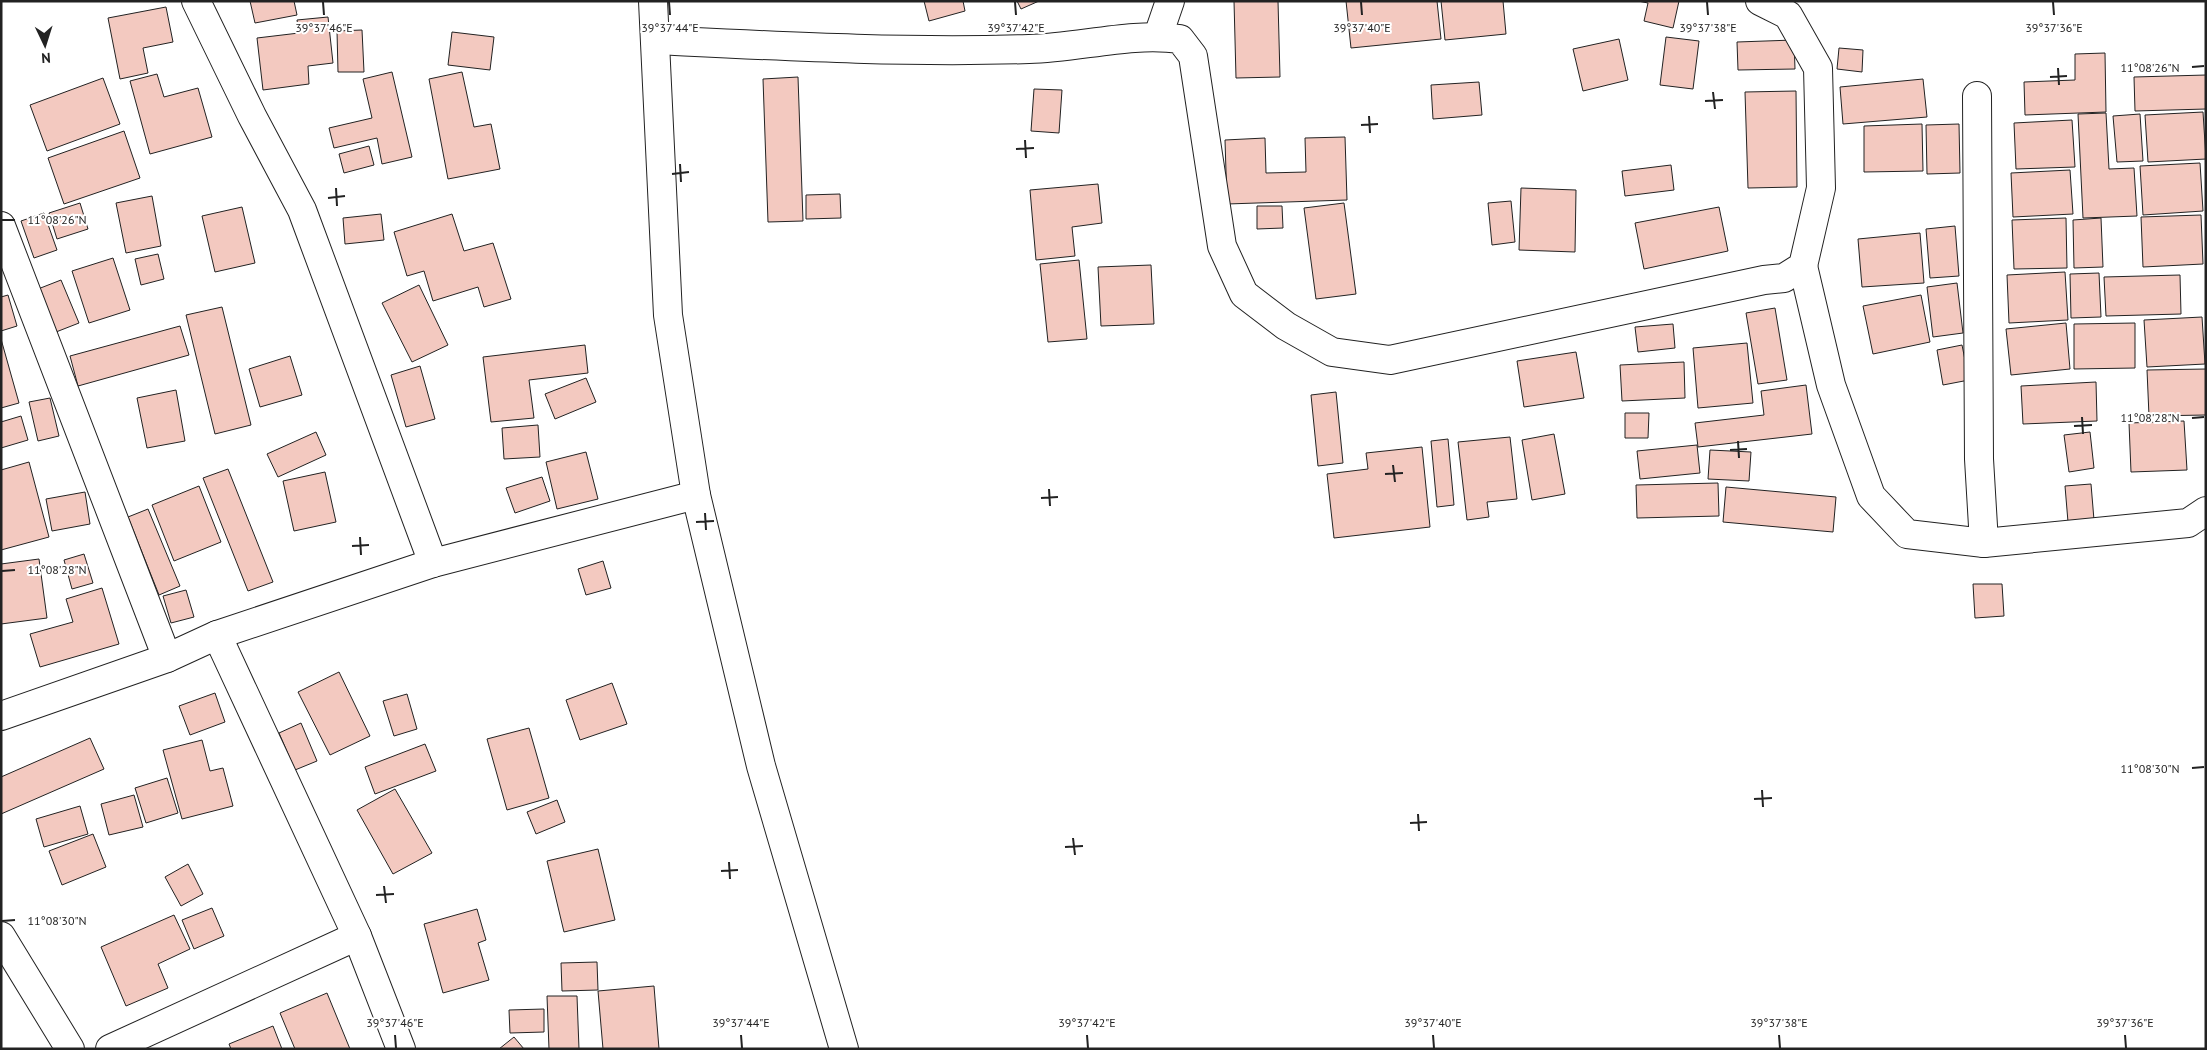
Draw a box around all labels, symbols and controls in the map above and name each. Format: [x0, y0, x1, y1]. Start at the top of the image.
north arrow [20, 20, 70, 70]
text: 39°37'46"E [295, 20, 353, 35]
text: 39°37'44"E [641, 20, 699, 35]
text: 39°37'42"E [987, 20, 1045, 35]
text: 39°37'40"E [1333, 20, 1391, 35]
text: 39°37'38"E [1679, 20, 1737, 35]
text: 39°37'36"E [2025, 20, 2083, 35]
text: N [41, 49, 51, 67]
text: 11°08'26"N [2120, 60, 2180, 75]
text: 11°08'26"N [27, 212, 87, 227]
text: 11°08'28"N [2120, 410, 2180, 425]
text: 11°08'28"N [27, 562, 87, 577]
text: 11°08'30"N [2120, 761, 2180, 776]
text: 11°08'30"N [27, 913, 87, 928]
text: 39°37'46"E [366, 1015, 424, 1030]
text: 39°37'44"E [712, 1015, 770, 1030]
text: 39°37'42"E [1058, 1015, 1116, 1030]
text: 39°37'40"E [1404, 1015, 1462, 1030]
text: 39°37'38"E [1750, 1015, 1808, 1030]
text: 39°37'36"E [2096, 1015, 2154, 1030]

